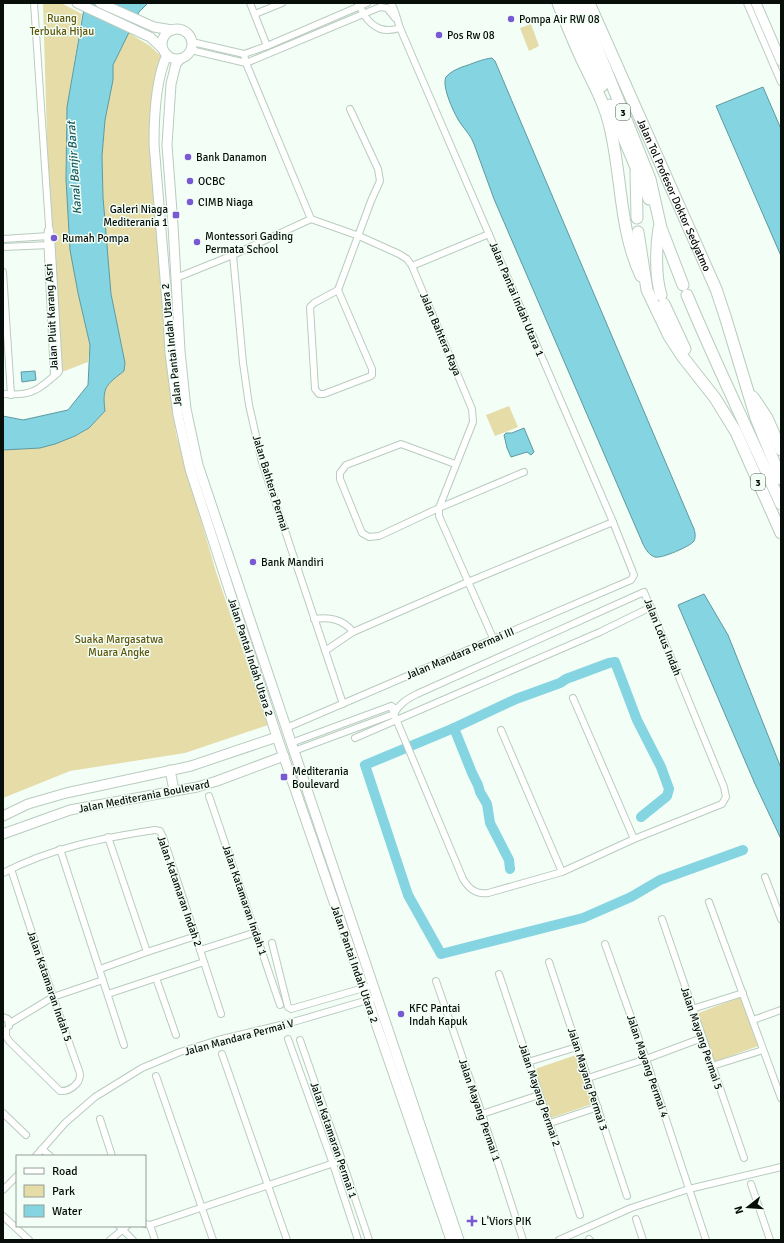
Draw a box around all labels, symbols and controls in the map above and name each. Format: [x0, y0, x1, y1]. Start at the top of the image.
park label: Ruang Terbuka Hijau [30, 12, 94, 38]
place label: Pompa Air RW 08 [519, 13, 600, 26]
marker: Pompa Air RW 08 [506, 14, 516, 24]
place label: Pos Rw 08 [447, 29, 495, 42]
marker: Pos Rw 08 [434, 30, 444, 40]
road number: 3 [616, 104, 630, 120]
street label: Jalan Tol Profesor Doktor Sedyatmo [634, 117, 713, 274]
water label: Kanal Banjir Barat [64, 119, 85, 215]
place label: Bank Danamon [196, 151, 267, 164]
marker: Bank Danamon [183, 152, 193, 162]
place label: OCBC [198, 175, 225, 188]
marker: OCBC [185, 176, 195, 186]
place label: CIMB Niaga [198, 196, 254, 209]
marker: CIMB Niaga [185, 197, 195, 207]
place label: Galeri Niaga Mediterania 1 [103, 203, 168, 229]
marker: Galeri Niaga Mediterania 1 [171, 210, 181, 220]
place label: Montessori Gading Permata School [205, 230, 293, 256]
place label: Rumah Pompa [62, 232, 129, 245]
marker: Rumah Pompa [49, 233, 59, 243]
marker: Montessori Gading Permata School [192, 237, 202, 247]
street label: Jalan Pantai Indah Utara 1 [486, 240, 547, 359]
street label: Jalan Pluit Karang Asri [42, 263, 61, 371]
street label: Jalan Pantai Indah Utara 2 [159, 283, 184, 407]
street label: Jalan Bahtera Raya [417, 290, 464, 378]
street label: Jalan Bahtera Permai [250, 434, 291, 533]
road number: 3 [751, 474, 765, 490]
place label: Bank Mandiri [261, 556, 324, 569]
marker: Bank Mandiri [248, 557, 258, 567]
street label: Jalan Pantai Indah Utara 2 [225, 596, 276, 718]
street label: Jalan Lotus Indah [641, 597, 684, 678]
street label: Jalan Mandara Permai III [404, 625, 516, 682]
park label: Suaka Margasatwa Muara Angke [75, 633, 164, 659]
place label: Mediterania Boulevard [292, 765, 349, 791]
marker: Mediterania Boulevard [279, 772, 289, 782]
street label: Jalan Mediterania Boulevard [77, 777, 211, 816]
street label: Jalan Katamaran Indah 2 [154, 834, 205, 948]
street label: Jalan Katamaran Indah 1 [219, 843, 270, 957]
street label: Jalan Pantai Indah Utara 2 [328, 904, 381, 1025]
street label: Jalan Katamaran Indah 5 [24, 929, 75, 1043]
street label: Jalan Mayang Permai 5 [678, 985, 725, 1091]
place label: KFC Pantai Indah Kapuk [409, 1002, 468, 1028]
marker: KFC Pantai Indah Kapuk [396, 1009, 406, 1019]
street label: Jalan Mayang Permai 4 [624, 1013, 671, 1119]
street label: Jalan Mandara Permai V [183, 1016, 296, 1058]
street label: Jalan Mayang Permai 3 [565, 1026, 610, 1132]
street label: Jalan Mayang Permai 2 [516, 1042, 563, 1148]
street label: Jalan Mayang Permai 1 [456, 1057, 503, 1163]
street label: Jalan Katamaran Permai 1 [307, 1080, 360, 1200]
legend [16, 1155, 146, 1227]
text: Road [52, 1164, 78, 1179]
text: Park [52, 1184, 75, 1199]
north arrow [728, 1187, 768, 1227]
text: Water [52, 1204, 83, 1219]
text: N [732, 1204, 746, 1215]
marker: L'Viors PIK [466, 1215, 478, 1227]
place label: L'Viors PIK [481, 1215, 532, 1228]

